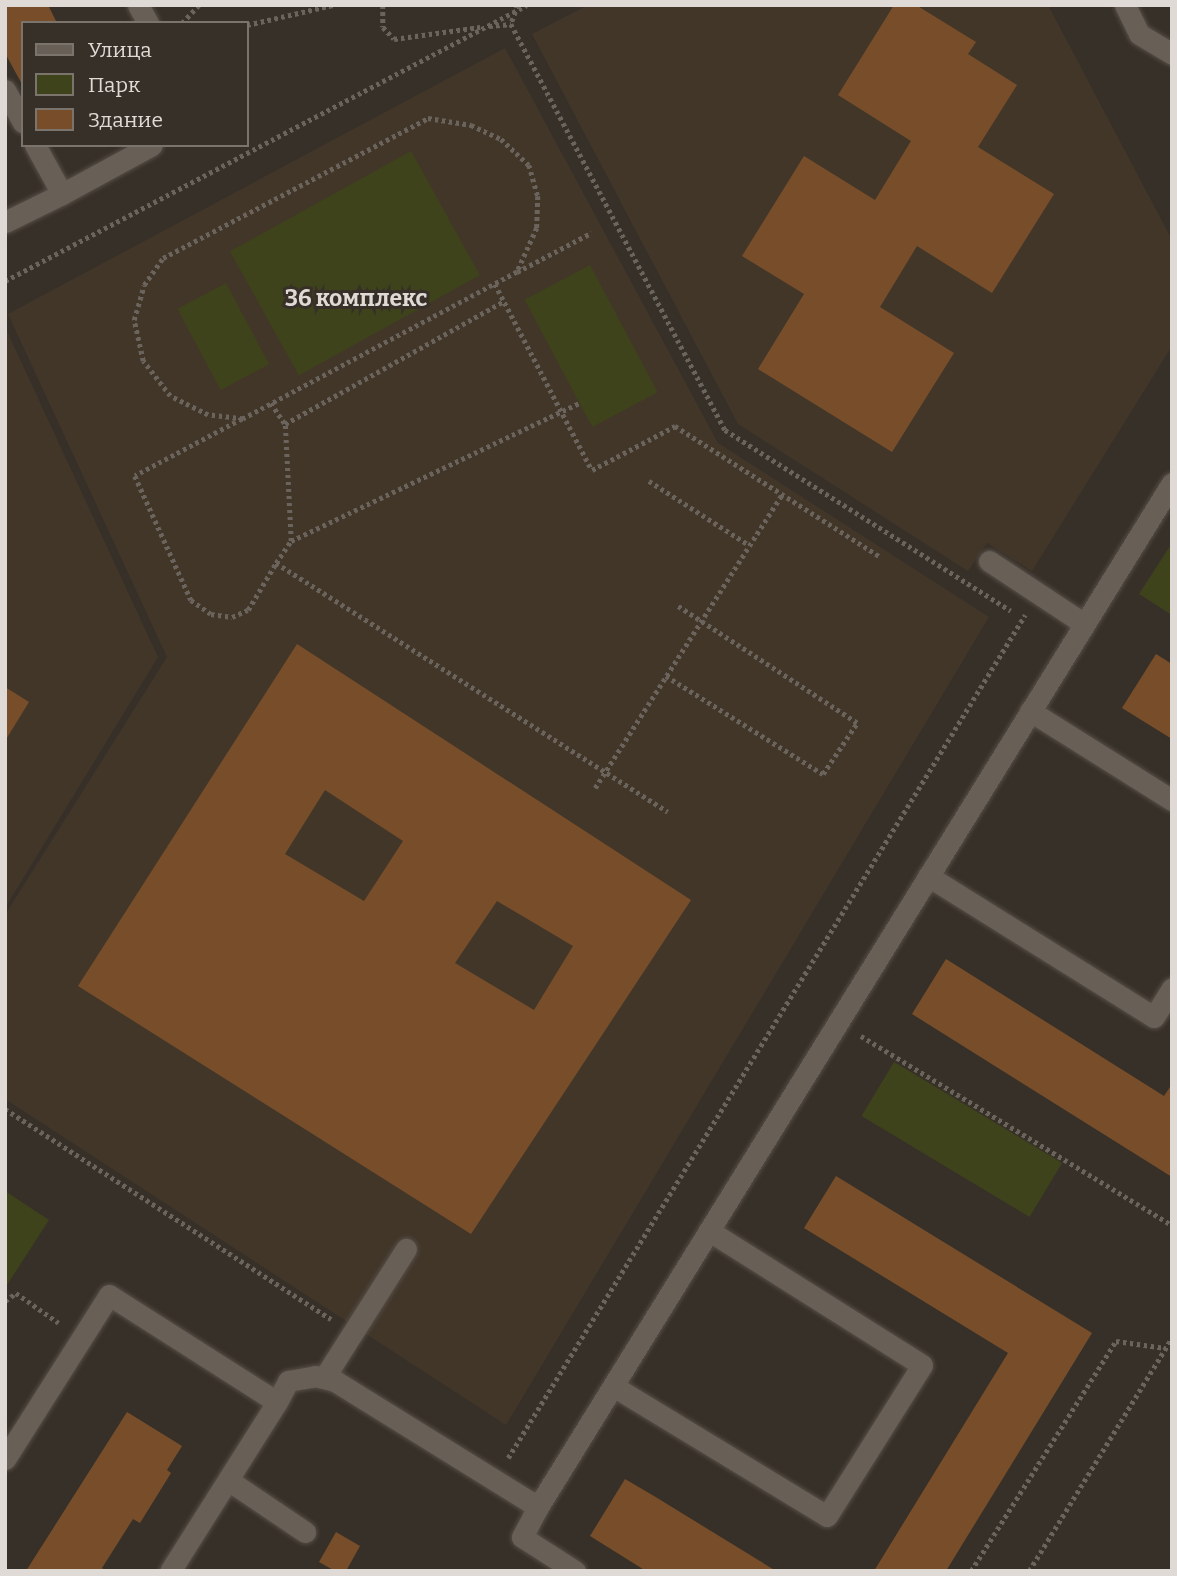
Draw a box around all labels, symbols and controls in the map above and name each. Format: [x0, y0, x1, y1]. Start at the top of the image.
legend [21, 21, 248, 147]
text: Улица [88, 37, 152, 63]
text: Парк [88, 72, 140, 98]
text: Здание [88, 107, 163, 133]
district label: 36 комплекс [285, 284, 427, 312]

